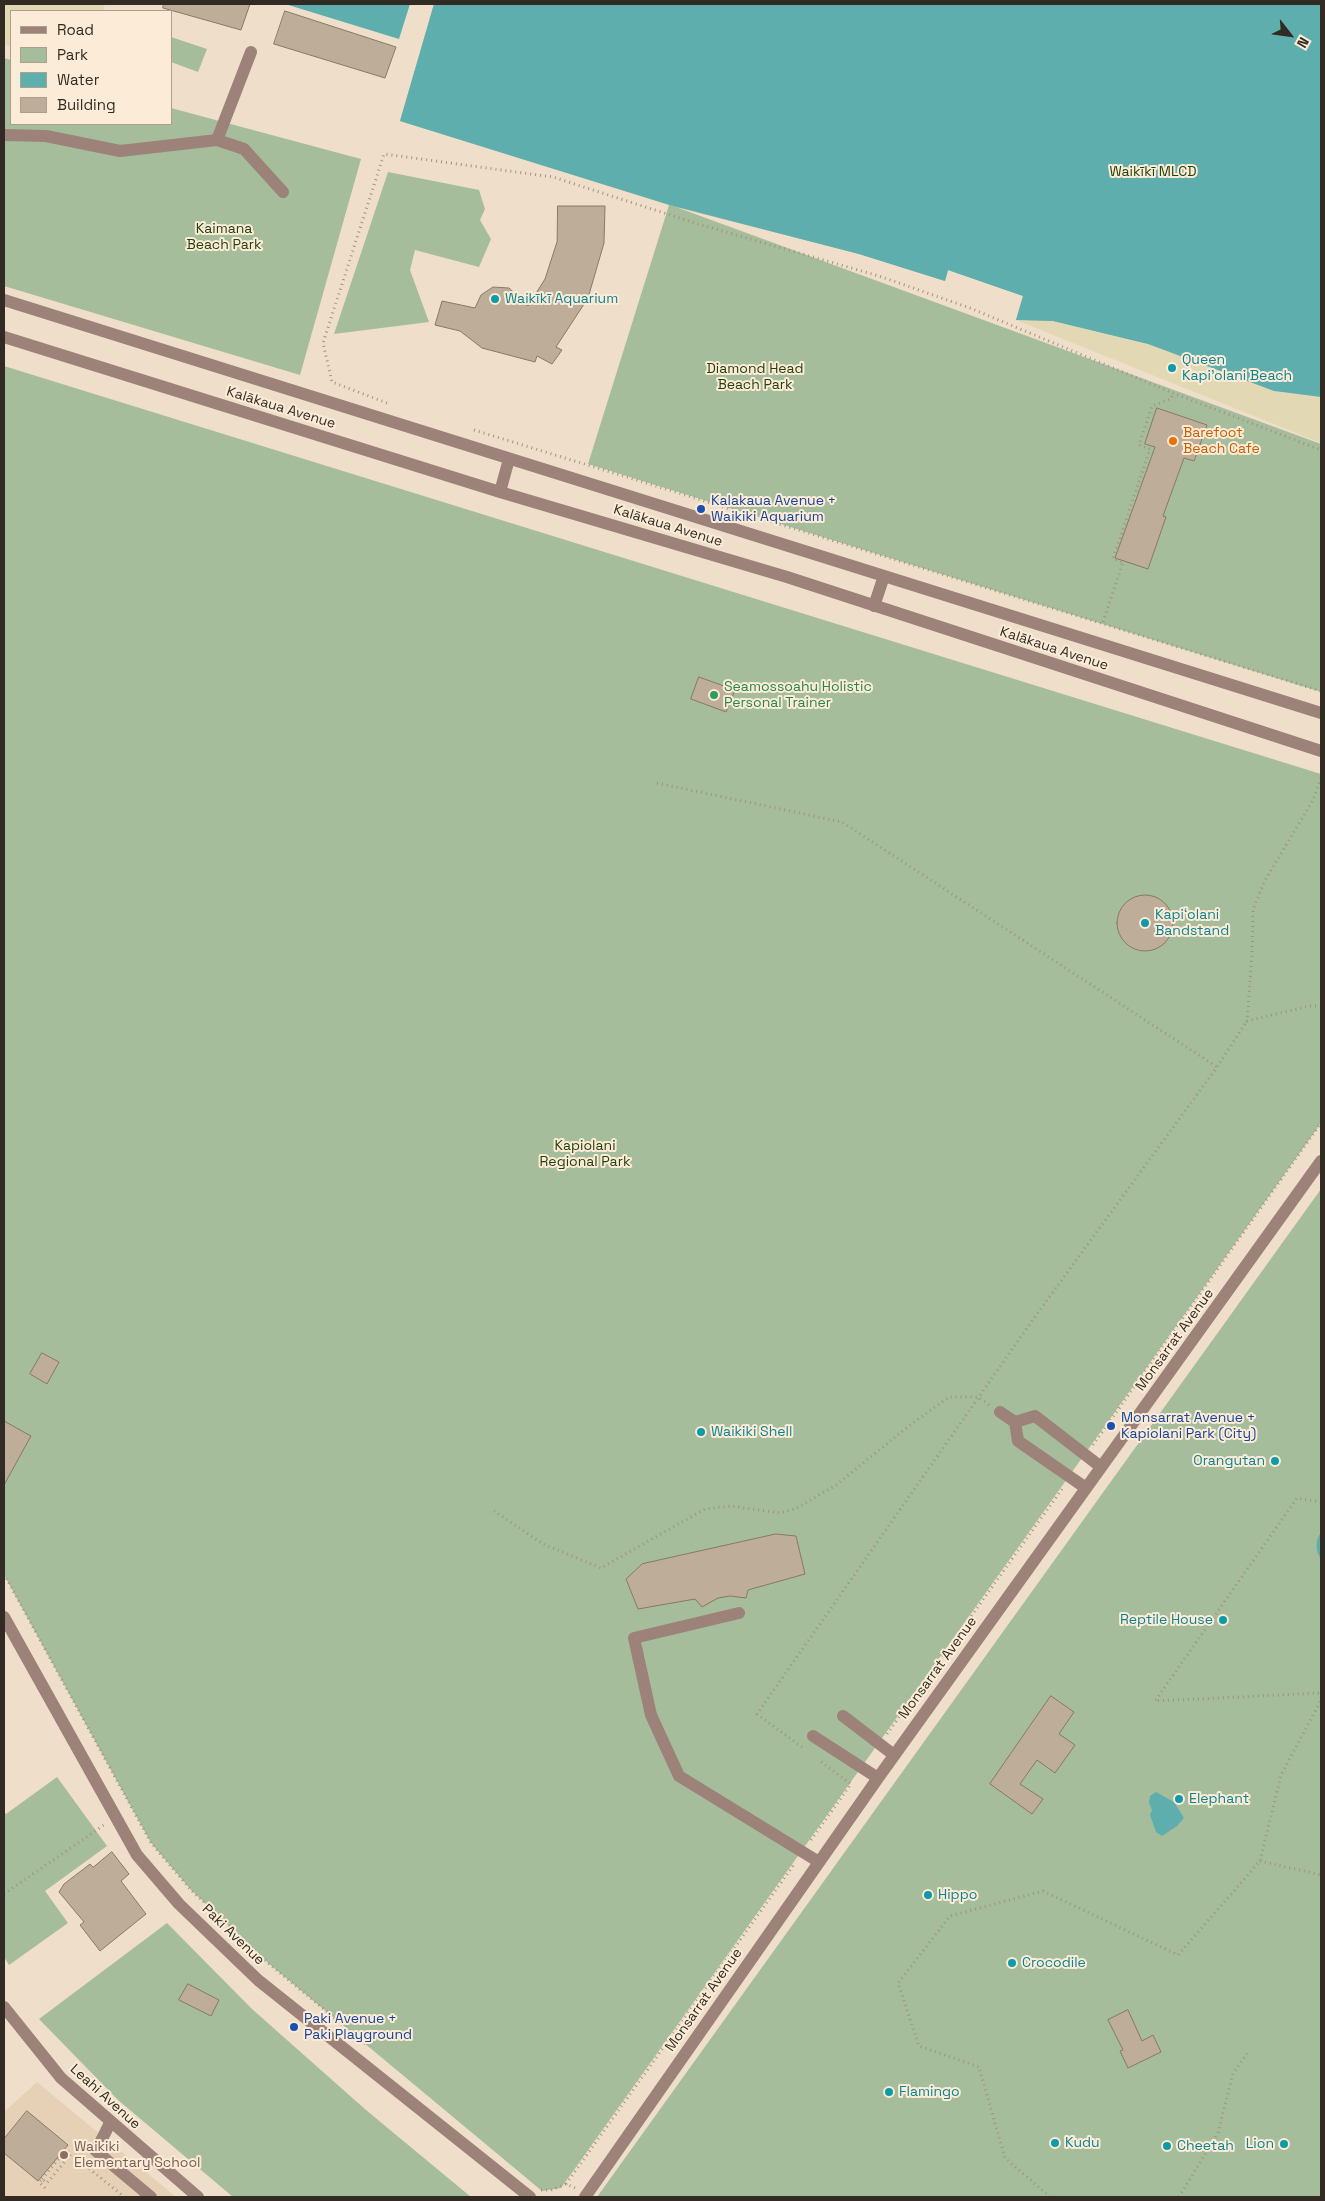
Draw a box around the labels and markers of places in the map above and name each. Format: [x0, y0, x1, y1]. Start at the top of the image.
place label: Waikīkī Aquarium [505, 291, 618, 307]
marker: Waikīkī Aquarium [489, 293, 501, 305]
place label: Queen Kapi'olani Beach [1182, 352, 1292, 384]
marker: Queen Kapi'olani Beach [1166, 362, 1178, 374]
place label: Barefoot Beach Cafe [1183, 425, 1260, 458]
marker: Barefoot Beach Cafe [1167, 435, 1179, 447]
place label: Kalakaua Avenue + Waikiki Aquarium [711, 493, 836, 526]
marker: Kalakaua Avenue + Waikiki Aquarium [695, 503, 707, 515]
place label: Seamossoahu Holistic Personal Trainer [724, 679, 872, 712]
marker: Seamossoahu Holistic Personal Trainer [708, 689, 720, 701]
place label: Kapiʻolani Bandstand [1155, 907, 1229, 940]
marker: Kapiʻolani Bandstand [1139, 917, 1151, 929]
place label: Monsarrat Avenue + Kapiolani Park (City) [1121, 1410, 1256, 1442]
marker: Monsarrat Avenue + Kapiolani Park (City) [1105, 1420, 1117, 1432]
place label: Waikiki Shell [711, 1424, 792, 1440]
marker: Waikiki Shell [695, 1426, 707, 1438]
place label: Orangutan [1193, 1453, 1265, 1469]
marker: Orangutan [1269, 1455, 1281, 1467]
place label: Reptile House [1120, 1612, 1213, 1628]
marker: Reptile House [1217, 1614, 1229, 1626]
place label: Elephant [1189, 1791, 1249, 1807]
marker: Elephant [1173, 1793, 1185, 1805]
place label: Hippo [938, 1887, 977, 1903]
marker: Hippo [922, 1889, 934, 1901]
place label: Crocodile [1022, 1955, 1086, 1971]
marker: Crocodile [1006, 1957, 1018, 1969]
place label: Paki Avenue + Paki Playground [304, 2011, 412, 2044]
marker: Paki Avenue + Paki Playground [288, 2021, 300, 2033]
place label: Flamingo [899, 2084, 960, 2100]
marker: Flamingo [883, 2086, 895, 2098]
place label: Kudu [1065, 2135, 1100, 2151]
place label: Lion [1246, 2136, 1274, 2152]
marker: Kudu [1049, 2137, 1061, 2149]
place label: Cheetah [1177, 2138, 1234, 2154]
marker: Lion [1278, 2138, 1290, 2150]
place label: Waikiki Elementary School [74, 2139, 200, 2172]
marker: Cheetah [1161, 2140, 1173, 2152]
marker: Waikiki Elementary School [58, 2149, 70, 2161]

